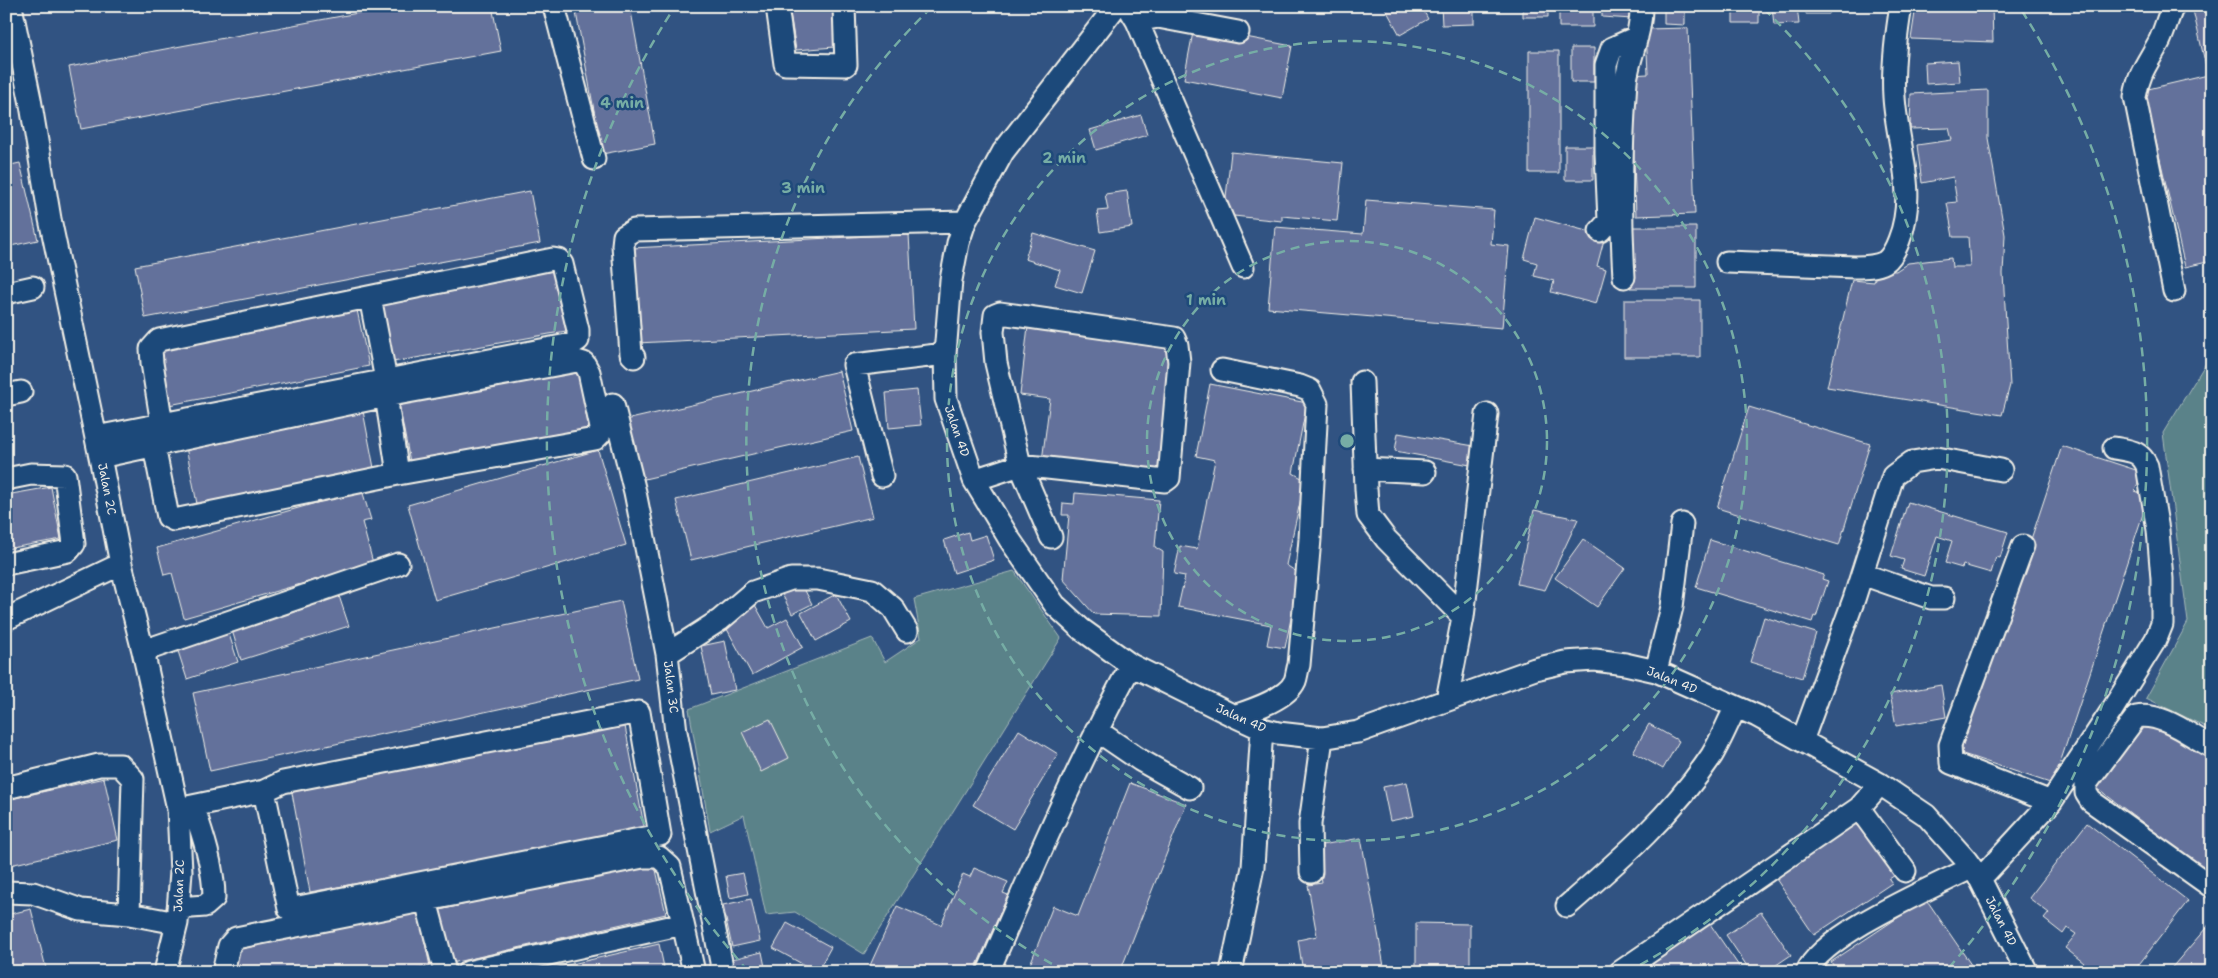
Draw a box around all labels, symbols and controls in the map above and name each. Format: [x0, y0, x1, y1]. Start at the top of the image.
text: 4 min [600, 93, 644, 113]
text: 2 min [1042, 148, 1086, 168]
text: 3 min [781, 178, 825, 198]
text: 1 min [1186, 290, 1226, 310]
street label: Jalan 4D [941, 403, 973, 459]
centre of rings [1338, 432, 1356, 450]
street label: Jalan 2C [94, 462, 120, 516]
street label: Jalan 3C [660, 660, 682, 714]
street label: Jalan 4D [1644, 663, 1700, 697]
street label: Jalan 4D [1213, 700, 1269, 736]
street label: Jalan 2C [170, 860, 188, 912]
street label: Jalan 4D [1982, 894, 2020, 948]

